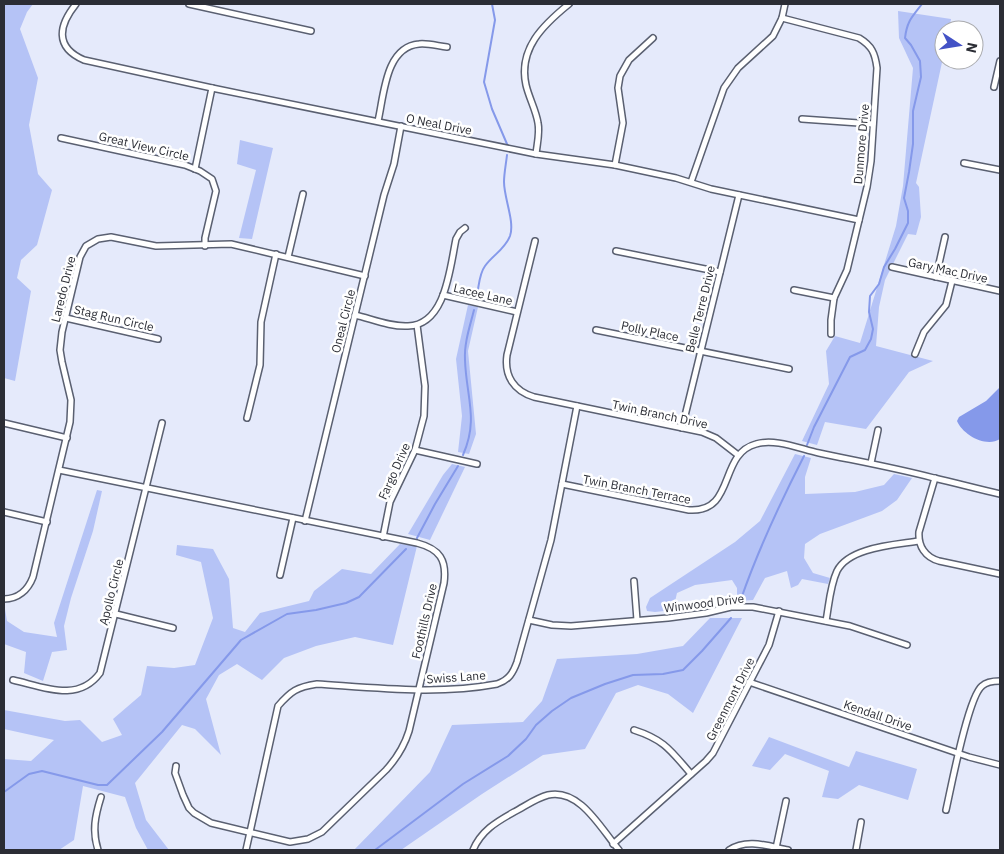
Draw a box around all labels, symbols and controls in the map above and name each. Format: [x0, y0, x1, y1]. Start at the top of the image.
north arrow [934, 20, 984, 70]
text: N [962, 41, 982, 55]
street label: Dunmore Drive [850, 103, 872, 185]
street label: O Neal Drive [405, 110, 474, 138]
street label: Great View Circle [97, 128, 191, 164]
street label: Laredo Drive [48, 254, 79, 324]
street label: Gary Mac Drive [907, 254, 990, 286]
street label: Belle Terre Drive [682, 264, 718, 354]
street label: Lacee Lane [452, 280, 514, 308]
street label: Oneal Circle [328, 287, 358, 354]
street label: Stag Run Circle [73, 302, 156, 335]
street label: Polly Place [620, 318, 681, 344]
street label: Twin Branch Drive [611, 397, 709, 432]
street label: Fargo Drive [375, 440, 413, 502]
street label: Twin Branch Terrace [582, 471, 693, 507]
street label: Apollo Circle [95, 557, 127, 627]
street label: Foothills Drive [408, 581, 440, 660]
street label: Winwood Drive [663, 591, 745, 615]
street label: Greenmont Drive [703, 654, 758, 743]
street label: Swiss Lane [426, 667, 487, 687]
street label: Kendall Drive [842, 696, 915, 734]

